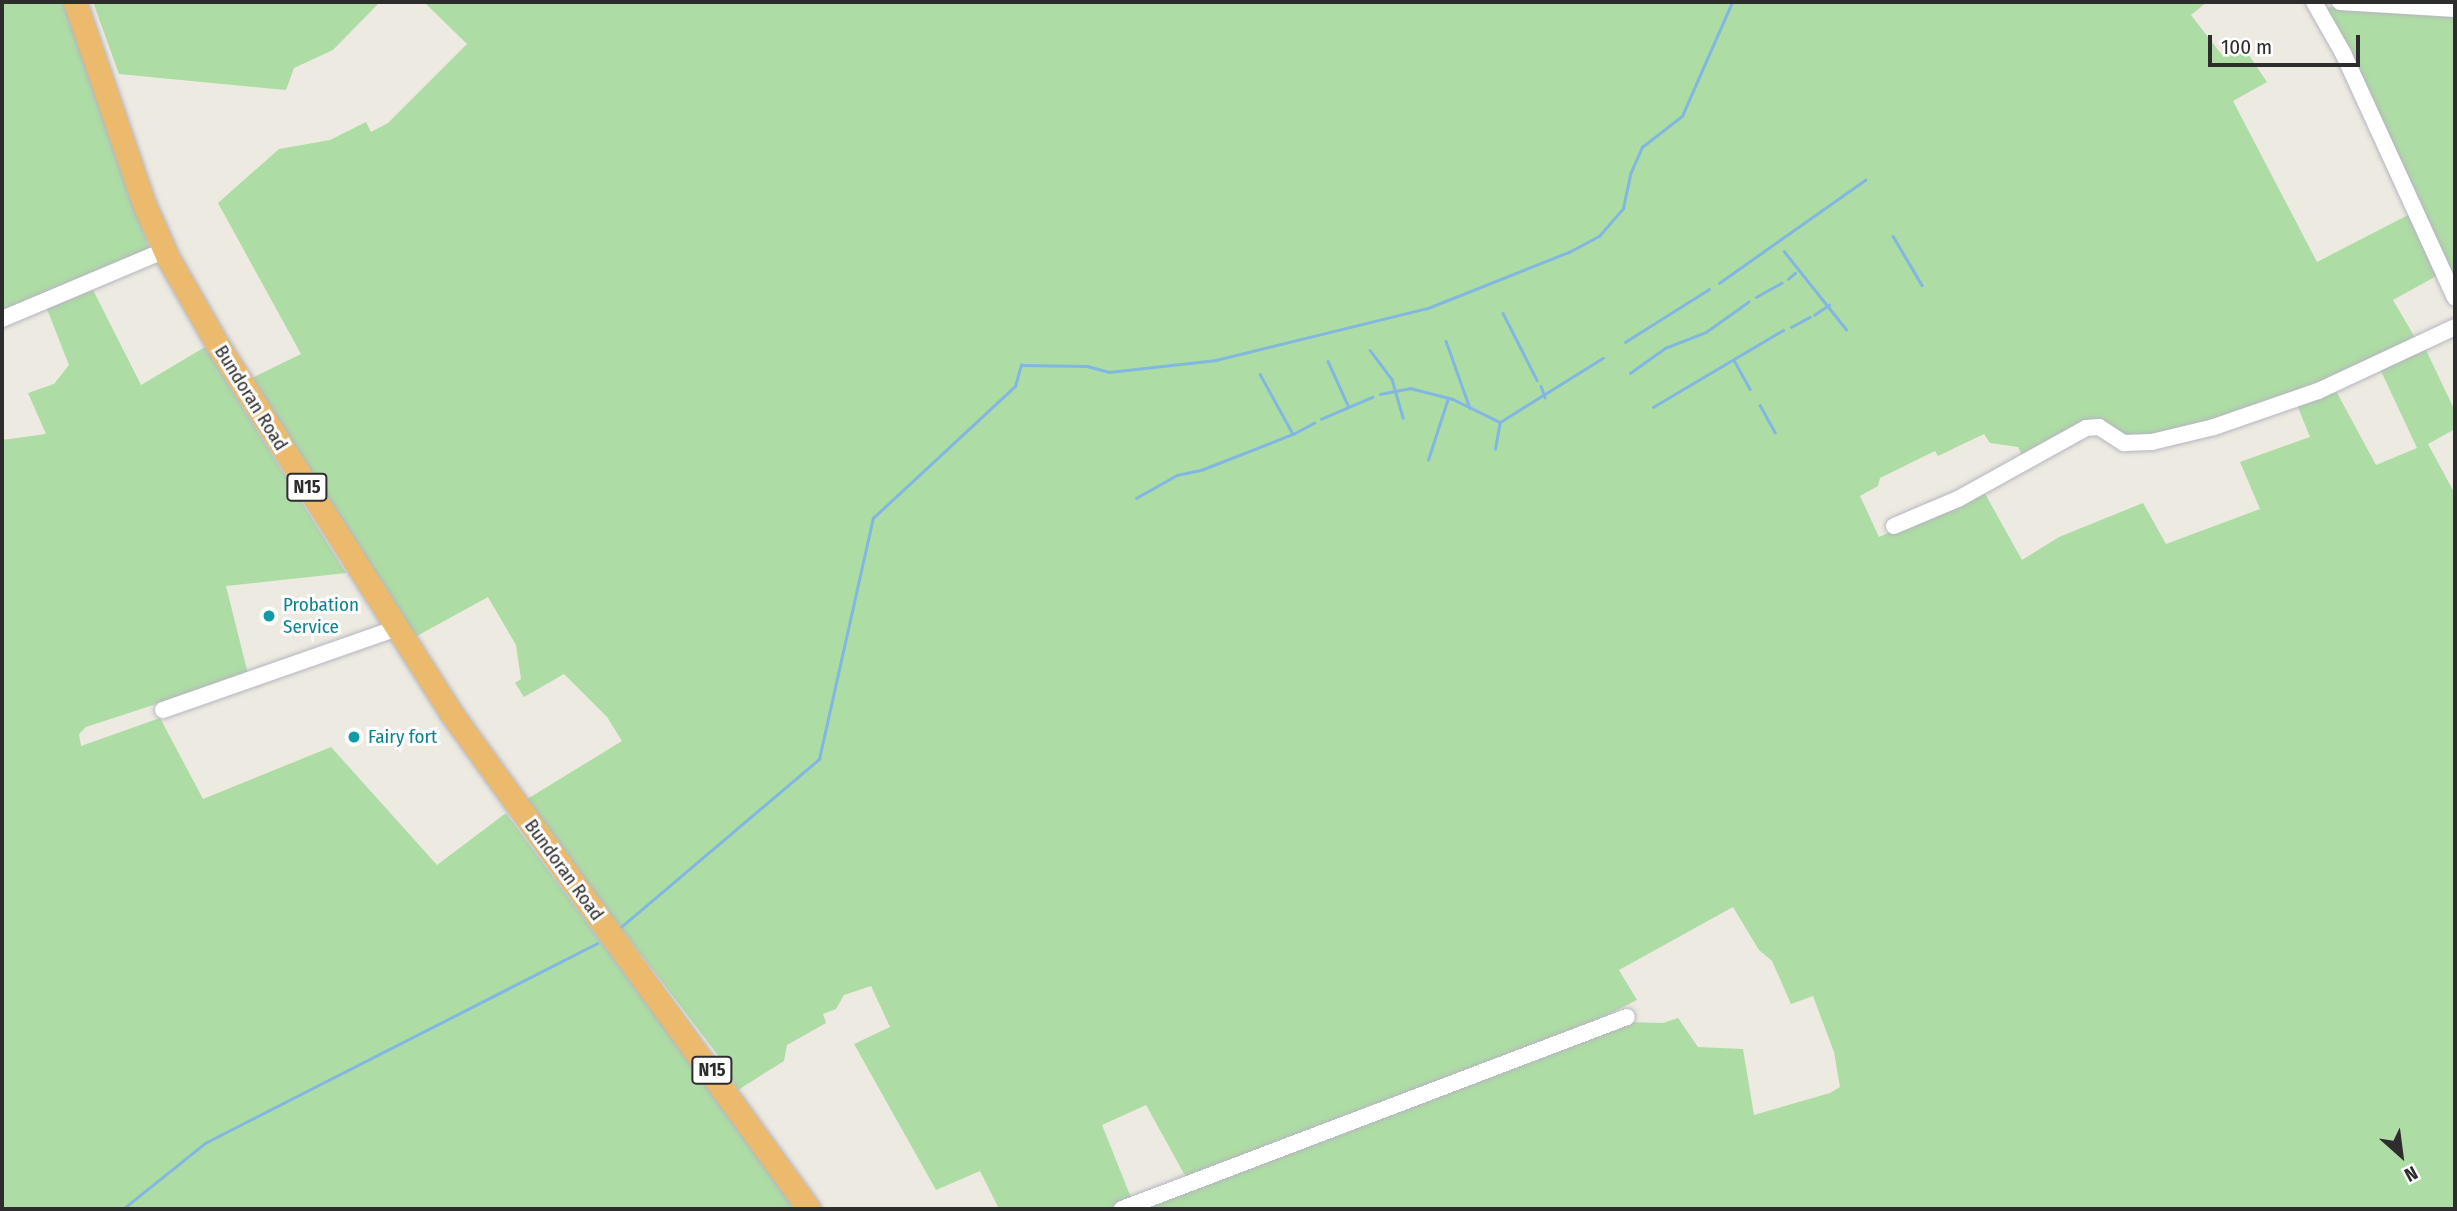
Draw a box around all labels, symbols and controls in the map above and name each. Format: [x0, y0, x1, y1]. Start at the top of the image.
scale bar [2212, 21, 2364, 65]
text: 100 m [2221, 34, 2272, 60]
street label: Bundoran Road [210, 341, 292, 455]
road number: N15 [286, 472, 328, 502]
place label: Probation Service [283, 594, 359, 638]
marker: Probation Service [261, 608, 277, 624]
place label: Fairy fort [368, 726, 437, 748]
marker: Fairy fort [346, 729, 362, 745]
street label: Bundoran Road [520, 815, 608, 925]
road number: N15 [691, 1056, 733, 1084]
north arrow [2366, 1120, 2436, 1190]
text: N [2401, 1161, 2422, 1187]

